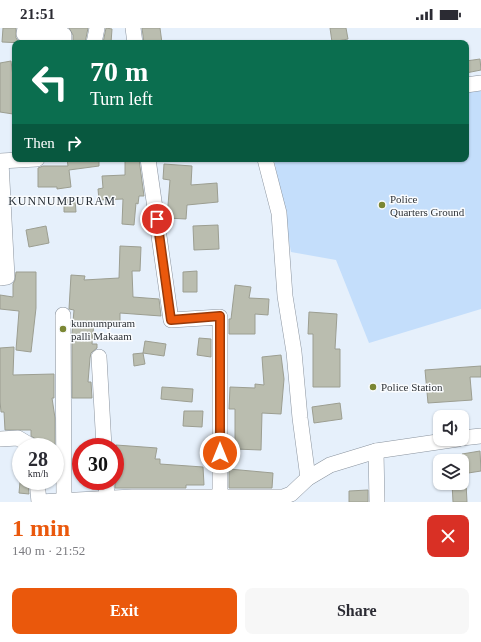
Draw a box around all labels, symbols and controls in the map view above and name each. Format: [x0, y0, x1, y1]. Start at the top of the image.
text: 21:51 [20, 6, 55, 22]
icon: left [24, 56, 76, 108]
text: 70 m [90, 56, 148, 87]
text: Turn left [90, 89, 153, 109]
icon: right [63, 132, 85, 154]
text: Then [24, 135, 55, 151]
place label: Police Quarters Ground [390, 193, 465, 218]
district label: KUNNUMPURAM [8, 194, 116, 208]
marker: Police Quarters Ground [377, 200, 387, 210]
pin [140, 202, 174, 236]
icon: arrive [146, 208, 168, 230]
place label: kunnumpuram palli Makaam [71, 317, 136, 342]
marker: kunnumpuram palli Makaam [58, 324, 68, 334]
place label: Police Station [381, 381, 443, 393]
marker: Police Station [368, 382, 378, 392]
map controls [433, 410, 469, 490]
button: sound [433, 410, 469, 446]
position arrow [199, 432, 241, 474]
speed limit sign: 30 [72, 438, 124, 490]
text: 28 [28, 448, 48, 470]
button: layers [433, 454, 469, 490]
text: km/h [28, 468, 48, 479]
text: 1 min [12, 515, 70, 541]
button: close [427, 515, 469, 557]
text: 140 m · 21:52 [12, 543, 85, 558]
button: Exit [12, 588, 237, 634]
button: Share [245, 588, 469, 634]

